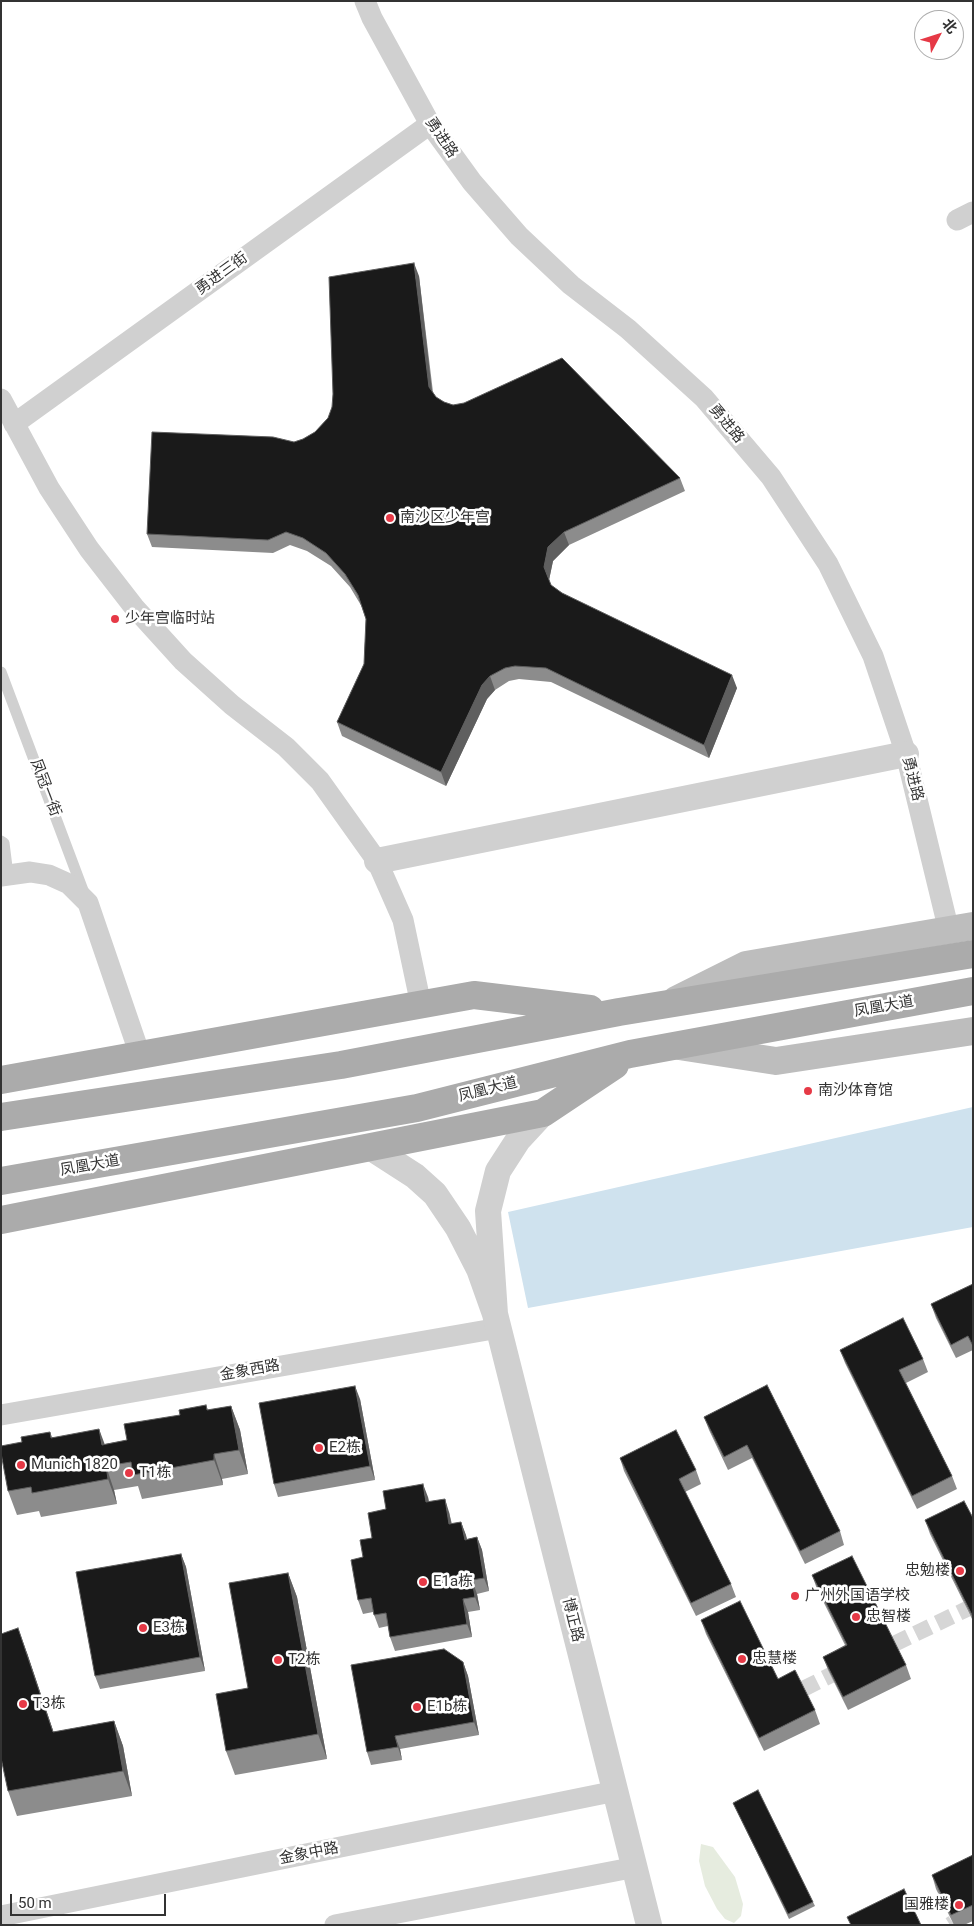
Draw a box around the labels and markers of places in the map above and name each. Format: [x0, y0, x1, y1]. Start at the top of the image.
place label: 南沙区少年宫 [400, 509, 490, 527]
marker: 南沙区少年宫 [384, 512, 396, 524]
place label: 少年宫临时站 [125, 610, 215, 628]
marker: 少年宫临时站 [109, 613, 121, 625]
place label: 南沙体育馆 [818, 1082, 893, 1100]
marker: 南沙体育馆 [802, 1085, 814, 1097]
place label: E2栋 [329, 1439, 361, 1457]
marker: E2栋 [313, 1442, 325, 1454]
place label: Munich 1820 [31, 1456, 118, 1474]
marker: Munich 1820 [15, 1459, 27, 1471]
place label: T1栋 [139, 1464, 171, 1482]
marker: T1栋 [123, 1467, 135, 1479]
place label: 忠勉楼 [905, 1562, 950, 1580]
marker: 忠勉楼 [954, 1565, 966, 1577]
place label: E1a栋 [433, 1573, 473, 1591]
marker: E1a栋 [417, 1576, 429, 1588]
place label: 广州外国语学校 [805, 1587, 910, 1605]
marker: 广州外国语学校 [789, 1590, 801, 1602]
place label: 忠智楼 [866, 1608, 911, 1626]
marker: 忠智楼 [850, 1611, 862, 1623]
place label: E3栋 [153, 1619, 185, 1637]
marker: E3栋 [137, 1622, 149, 1634]
place label: 忠慧楼 [752, 1650, 797, 1668]
place label: T2栋 [288, 1651, 320, 1669]
marker: 忠慧楼 [736, 1653, 748, 1665]
marker: T2栋 [272, 1654, 284, 1666]
place label: T3栋 [33, 1695, 65, 1713]
marker: T3栋 [17, 1698, 29, 1710]
place label: E1b栋 [427, 1698, 467, 1716]
marker: E1b栋 [411, 1701, 423, 1713]
place label: 国雅楼 [904, 1896, 949, 1914]
marker: 国雅楼 [953, 1899, 965, 1911]

